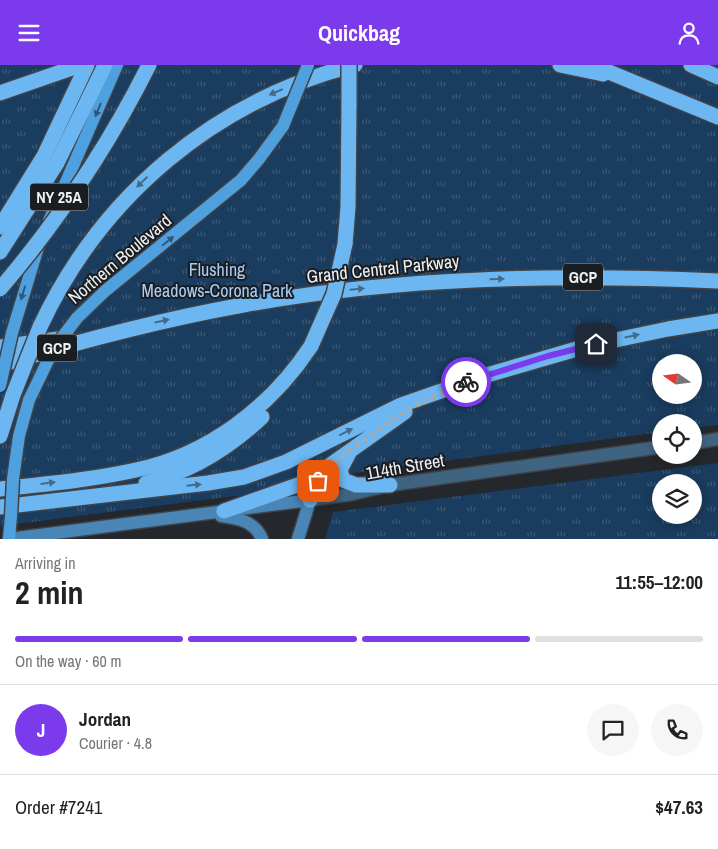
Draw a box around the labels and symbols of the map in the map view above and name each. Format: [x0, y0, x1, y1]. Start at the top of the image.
one-way arrow [269, 88, 283, 96]
one-way arrow [93, 103, 101, 117]
one-way arrow [136, 176, 148, 188]
road number: NY 25A [30, 183, 88, 211]
street label: Northern Boulevard [63, 208, 177, 309]
one-way arrow [161, 235, 174, 246]
street label: Grand Central Parkway [305, 248, 461, 289]
park label: Flushing Meadows-Corona Park [142, 257, 293, 303]
road number: GCP [563, 263, 603, 291]
one-way arrow [490, 274, 506, 282]
one-way arrow [18, 285, 26, 300]
one-way arrow [349, 285, 365, 293]
one-way arrow [155, 317, 170, 325]
pin [575, 323, 617, 365]
one-way arrow [625, 332, 640, 340]
road number: GCP [37, 335, 77, 361]
north arrow [652, 354, 702, 404]
courier [441, 357, 491, 407]
one-way arrow [339, 428, 354, 436]
street label: 114th Street [364, 447, 446, 486]
pin [297, 460, 339, 502]
one-way arrow [41, 479, 57, 487]
one-way arrow [187, 481, 203, 489]

